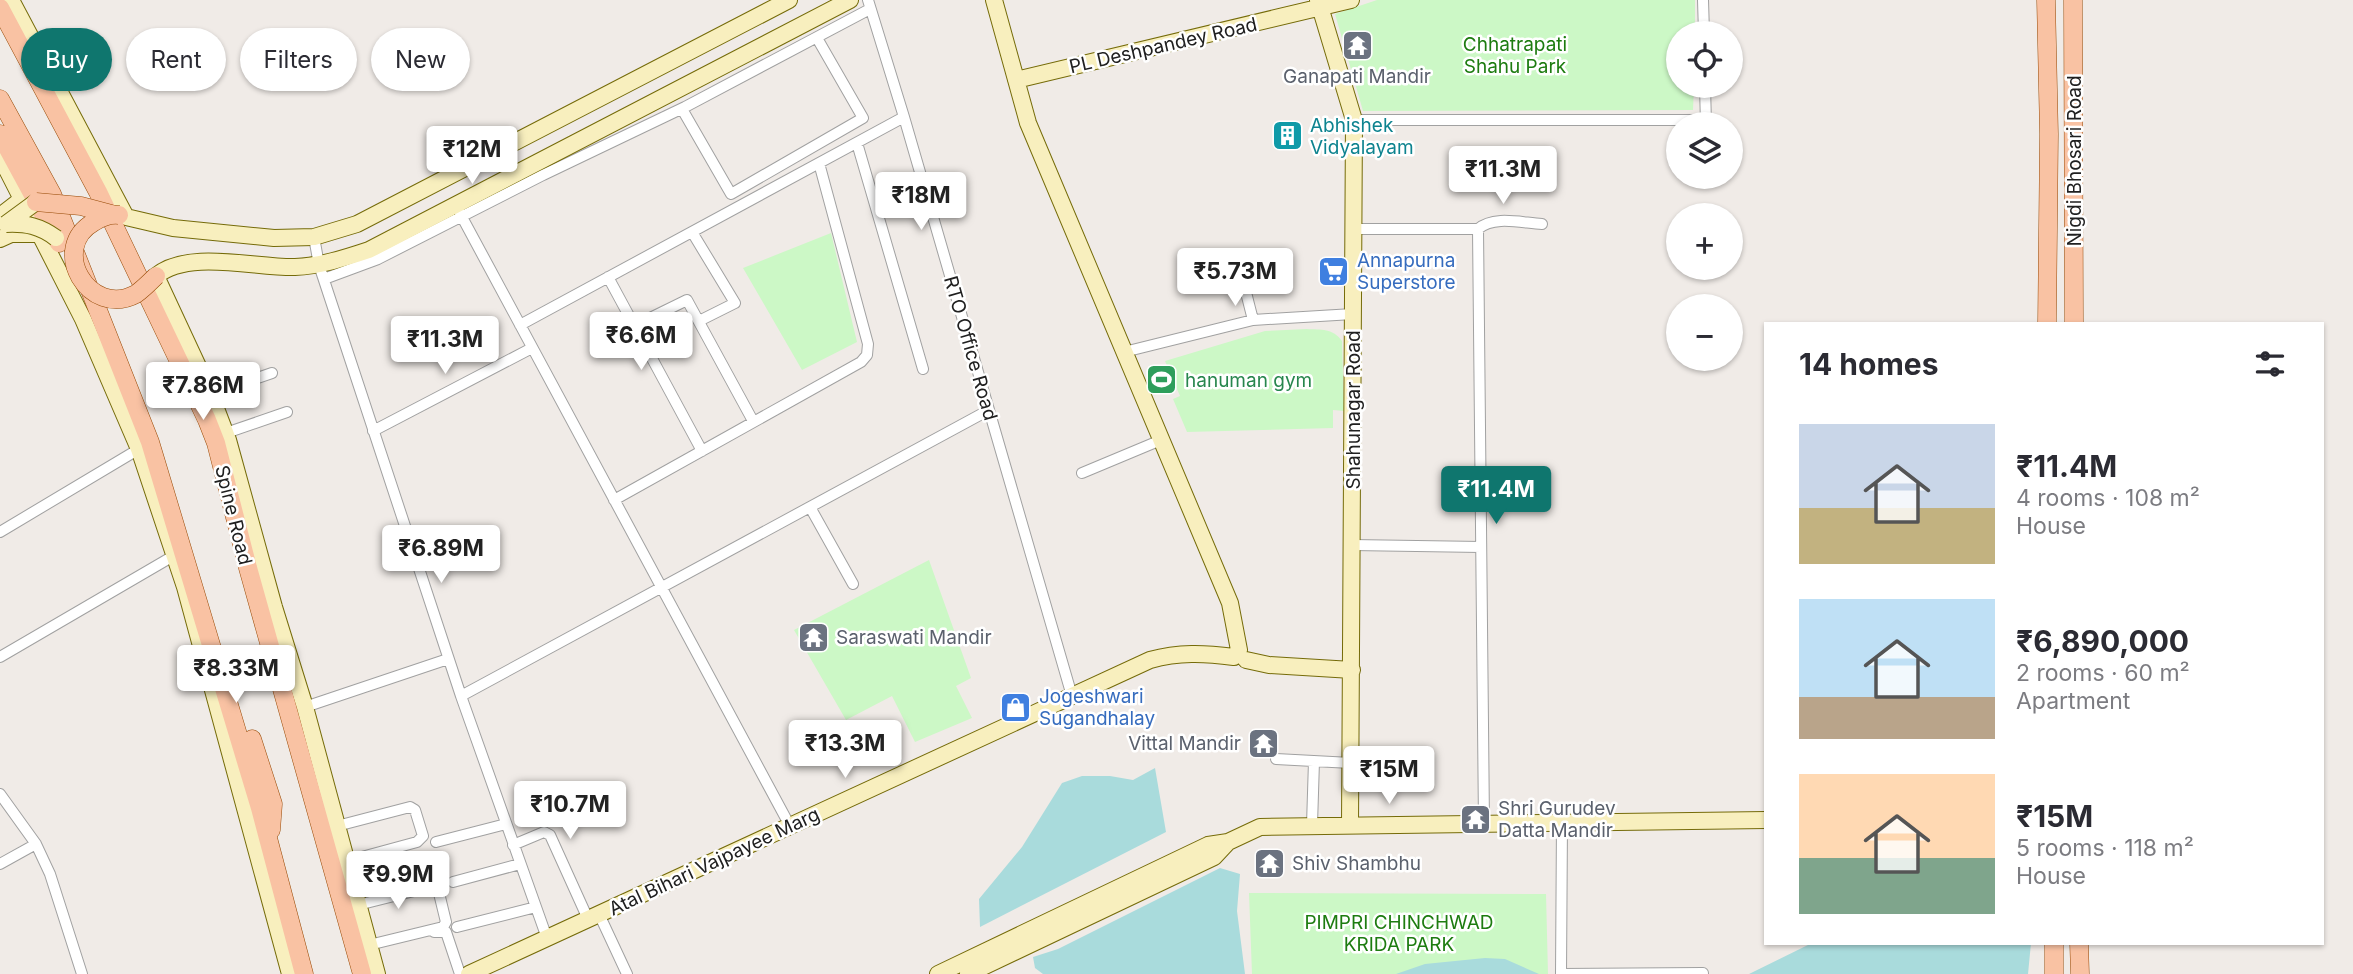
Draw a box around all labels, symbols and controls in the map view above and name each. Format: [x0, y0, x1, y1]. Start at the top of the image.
street label: PL Deshpandey Road [1067, 13, 1259, 78]
map controls [1666, 21, 1743, 371]
button: locate [1666, 21, 1743, 98]
chip: Buy [21, 28, 112, 91]
chip: Rent [126, 28, 226, 91]
chip: Filters [240, 28, 357, 91]
chip: New [371, 28, 470, 91]
temple icon: Ganapati Mandir [1340, 28, 1374, 62]
park label: Chhatrapati Shahu Park [1463, 33, 1567, 78]
place label: Ganapati Mandir [1283, 65, 1431, 88]
street label: Nigdi Bhosari Road [2063, 75, 2086, 247]
button: layers [1666, 112, 1743, 189]
place label: Abhishek Vidyalayam [1310, 114, 1414, 159]
building icon: Abhishek Vidyalayam [1270, 119, 1304, 153]
pin: ₹12M [431, 127, 513, 186]
text: ₹12M [443, 135, 501, 163]
pin: ₹11.3M [1446, 146, 1560, 206]
text: ₹11.3M [1465, 155, 1541, 183]
pin: ₹18M [880, 173, 962, 232]
text: ₹18M [891, 181, 951, 209]
button: + [1666, 203, 1743, 280]
pin: ₹5.73M [1178, 248, 1292, 308]
place label: Annapurna Superstore [1357, 249, 1456, 294]
supermarket icon: Annapurna Superstore [1317, 254, 1351, 288]
text: ₹5.73M [1193, 257, 1277, 285]
street label: RTO Office Road [939, 273, 1002, 423]
button: − [1666, 294, 1743, 371]
pin: ₹6.6M [592, 312, 690, 372]
pin: ₹11.3M [388, 316, 502, 376]
text: ₹6.6M [606, 321, 676, 349]
text: ₹11.3M [407, 325, 483, 353]
street label: Shahunagar Road [1342, 330, 1365, 490]
icon: filters [2251, 345, 2289, 383]
text: 14 homes [1799, 346, 1938, 382]
pin: ₹7.86M [146, 362, 260, 422]
sports icon: hanuman gym [1145, 363, 1179, 397]
place label: hanuman gym [1185, 369, 1312, 392]
text: ₹7.86M [162, 371, 244, 399]
text: ₹11.4M [2016, 448, 2117, 484]
icon: home [1855, 452, 1939, 536]
street label: Spine Road [210, 463, 257, 567]
pin: ₹11.4M [1439, 466, 1553, 526]
text: ₹11.4M [1457, 475, 1535, 503]
text: 4 rooms · 108 m² [2016, 484, 2200, 512]
text: House [2016, 512, 2086, 540]
pin: ₹6.89M [384, 526, 498, 585]
text: ₹6.89M [398, 534, 484, 562]
temple icon: Saraswati Mandir [796, 620, 830, 654]
text: ₹6,890,000 [2016, 623, 2189, 659]
place label: Saraswati Mandir [836, 626, 992, 649]
icon: home [1855, 627, 1939, 711]
pin: ₹8.33M [179, 646, 293, 705]
text: ₹8.33M [193, 654, 279, 682]
text: 2 rooms · 60 m² [2016, 659, 2190, 687]
place label: Jogeshwari Sugandhalay [1039, 685, 1156, 730]
text: Apartment [2016, 687, 2130, 715]
shop icon: Jogeshwari Sugandhalay [999, 690, 1033, 724]
pin: ₹13.3M [788, 720, 902, 780]
temple icon: Vittal Mandir [1247, 726, 1281, 760]
text: ₹13.3M [805, 729, 885, 757]
place label: Vittal Mandir [1128, 732, 1241, 755]
pin: ₹15M [1348, 746, 1430, 806]
text: ₹15M [1359, 755, 1419, 783]
pin: ₹10.7M [513, 782, 627, 841]
text: ₹10.7M [530, 790, 610, 818]
place label: Shri Gurudev Datta Mandir [1498, 797, 1616, 842]
text: ₹15M [2016, 798, 2093, 834]
street label: Atal Bihari Vajpayee Marg [605, 802, 823, 920]
temple icon: Shri Gurudev Datta Mandir [1458, 802, 1492, 836]
icon: home [1855, 802, 1939, 886]
text: 5 rooms · 118 m² [2016, 834, 2194, 862]
temple icon: Shiv Shambhu [1252, 846, 1286, 880]
pin: ₹9.9M [349, 852, 447, 911]
place label: Shiv Shambhu [1292, 852, 1421, 875]
text: ₹9.9M [362, 860, 434, 888]
text: House [2016, 862, 2086, 890]
park label: PIMPRI CHINCHWAD KRIDA PARK [1304, 911, 1494, 956]

